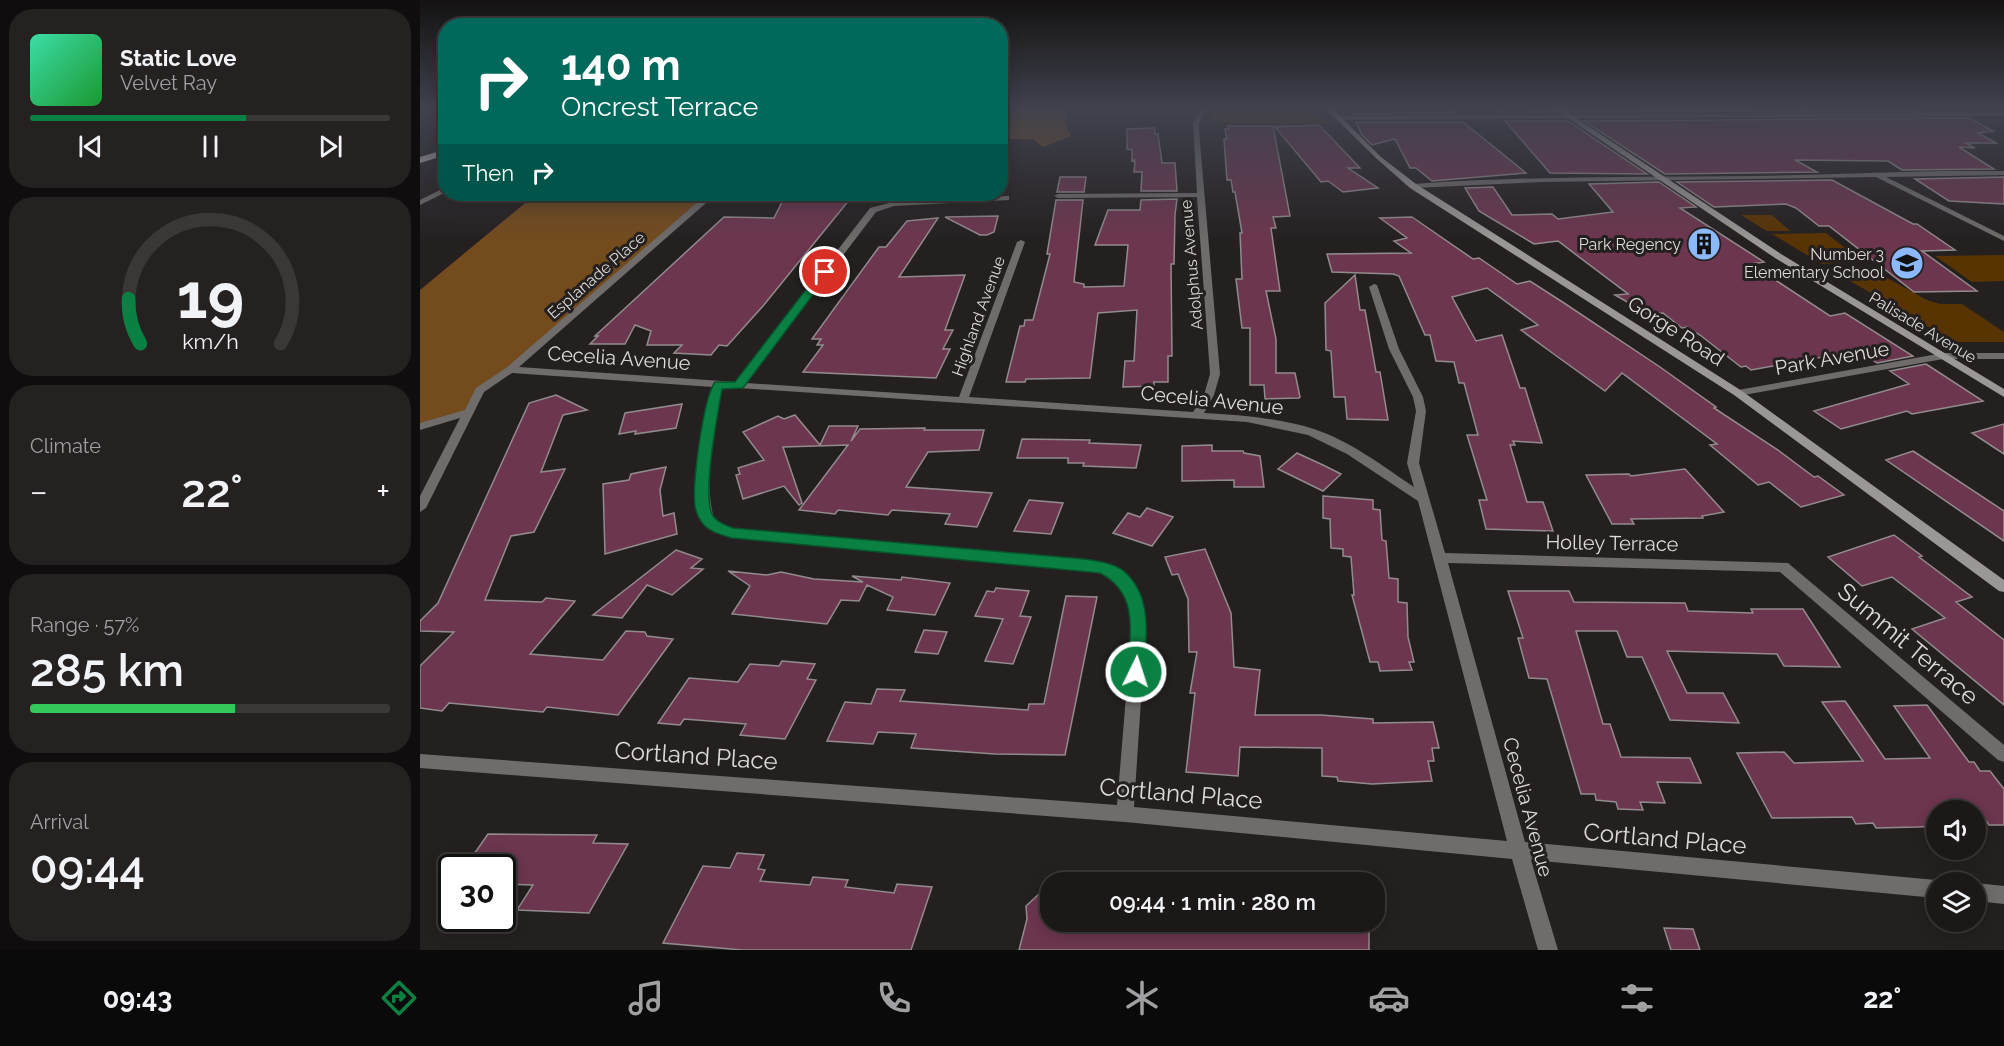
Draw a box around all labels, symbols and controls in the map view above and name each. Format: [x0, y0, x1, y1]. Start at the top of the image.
text: 140 m [561, 41, 681, 90]
icon: right [462, 42, 540, 120]
text: Static Love [120, 45, 237, 71]
text: Velvet Ray [120, 71, 217, 95]
text: Oncrest Terrace [561, 91, 758, 122]
icon: previous [74, 130, 107, 163]
icon: pause [194, 130, 227, 163]
icon: next [314, 130, 347, 163]
icon: right [526, 156, 559, 189]
text: Then [462, 160, 514, 186]
street label: Adolphus Avenue [1176, 199, 1207, 331]
building icon: Park Regency [1686, 226, 1722, 262]
street label: Esplanade Place [544, 228, 649, 323]
place label: Park Regency [1579, 235, 1681, 254]
place label: Number 3 Elementary School [1744, 245, 1885, 282]
school or university icon: Number 3 Elementary School [1889, 245, 1925, 281]
pin [799, 246, 850, 297]
street label: Highland Avenue [948, 253, 1009, 379]
icon: arrive [808, 255, 841, 288]
text: 19 [176, 259, 244, 333]
street label: Palisade Avenue [1866, 288, 1980, 367]
street label: Gorge Road [1623, 291, 1729, 371]
text: km/h [182, 329, 238, 354]
street label: Park Avenue [1773, 336, 1891, 380]
street label: Cecelia Avenue [547, 341, 692, 375]
street label: Cecelia Avenue [1139, 381, 1285, 419]
text: Climate [30, 434, 101, 458]
text: 22° [181, 465, 243, 518]
text: − [30, 472, 48, 511]
text: + [376, 472, 390, 511]
street label: Holley Terrace [1545, 530, 1679, 556]
street label: Summit Terrace [1832, 576, 1985, 711]
text: Range · 57% [30, 613, 139, 637]
position arrow [1104, 640, 1168, 704]
text: 285 km [30, 644, 184, 697]
street label: Cortland Place [613, 735, 779, 776]
street label: Cecelia Avenue [1498, 735, 1558, 880]
street label: Cortland Place [1098, 772, 1264, 815]
map controls [1926, 800, 1986, 932]
button: sound [1926, 800, 1986, 860]
text: Arrival [30, 810, 89, 834]
street label: Cortland Place [1582, 817, 1748, 860]
text: 09:44 [30, 841, 145, 894]
speed limit sign: 30 [438, 854, 516, 932]
button: layers [1926, 872, 1986, 932]
text: 09:44 · 1 min · 280 m [1109, 889, 1316, 915]
icon: directions [378, 977, 420, 1019]
icon: music [625, 977, 667, 1019]
icon: phone [873, 977, 915, 1019]
icon: climate [1121, 977, 1163, 1019]
icon: car [1368, 977, 1410, 1019]
icon: filters [1616, 977, 1658, 1019]
text: 09:43 [103, 983, 172, 1014]
text: 22° [1863, 983, 1901, 1014]

